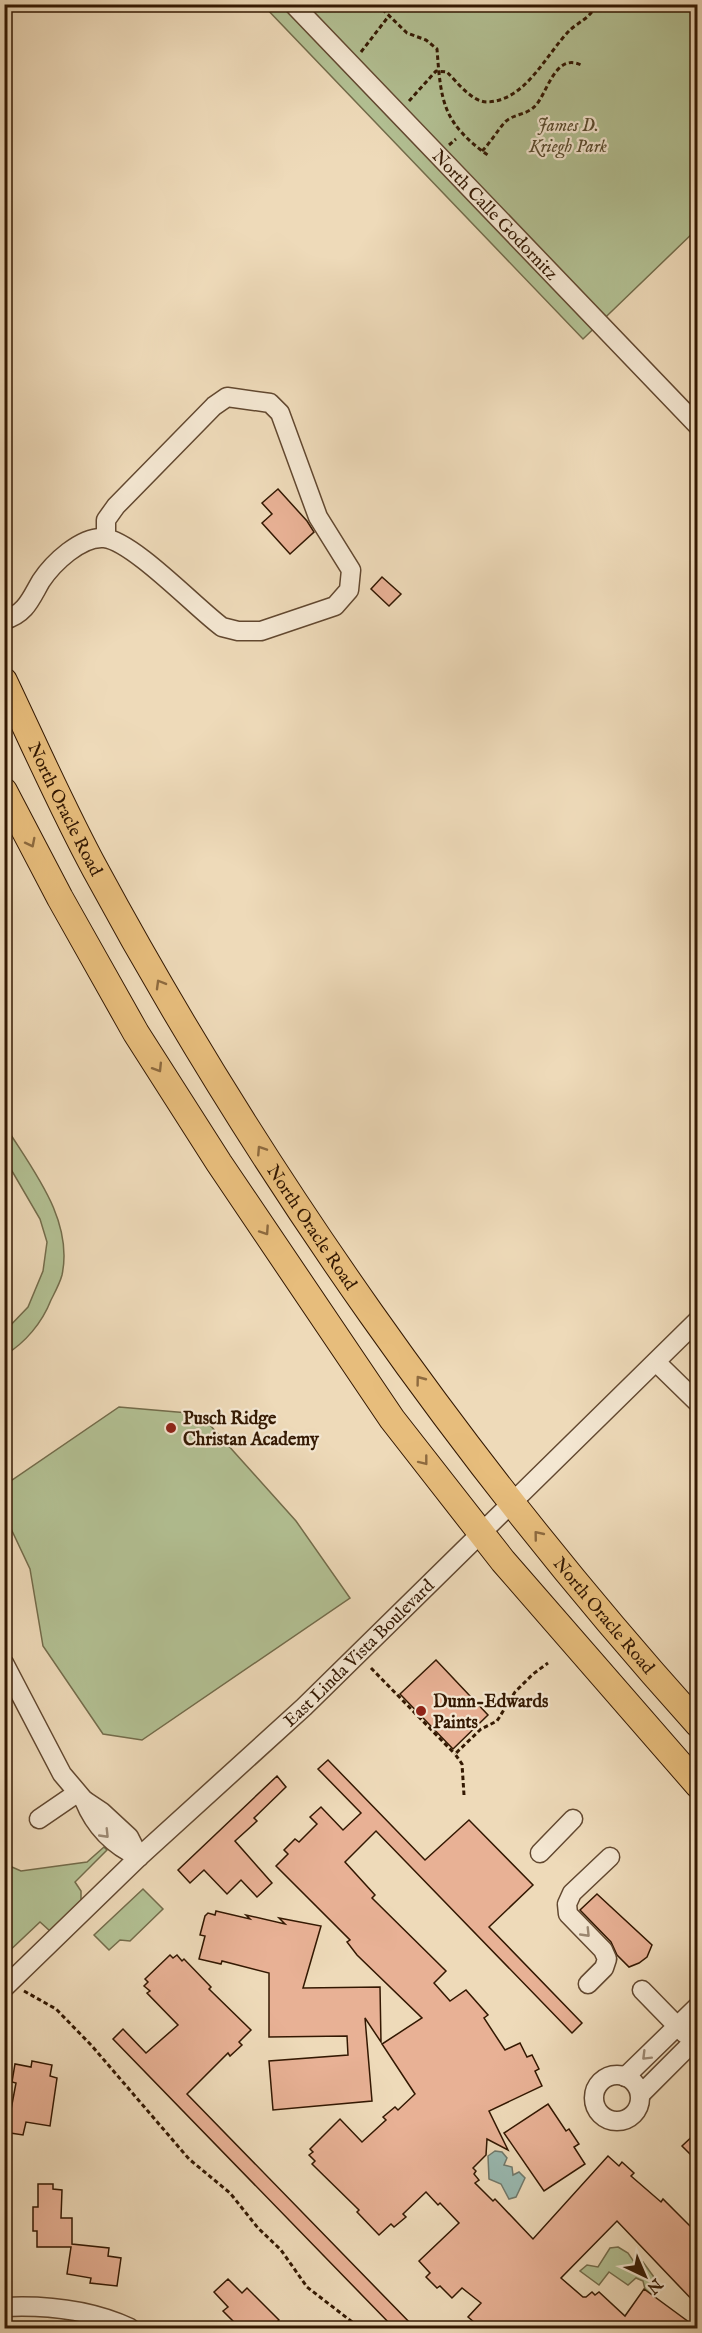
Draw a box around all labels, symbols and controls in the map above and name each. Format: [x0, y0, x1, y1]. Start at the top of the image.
park label: James D. Kriegh Park [528, 115, 607, 159]
street label: North Calle Godornitz [426, 146, 562, 286]
street label: North Oracle Road [22, 739, 107, 881]
one-way arrow [24, 837, 36, 848]
one-way arrow [156, 980, 167, 990]
one-way arrow [151, 1062, 163, 1072]
one-way arrow [257, 1146, 268, 1157]
street label: North Oracle Road [261, 1161, 361, 1295]
one-way arrow [258, 1225, 269, 1236]
one-way arrow [416, 1375, 427, 1386]
place label: Pusch Ridge Christan Academy [183, 1408, 320, 1452]
marker: Pusch Ridge Christan Academy [164, 1421, 178, 1435]
one-way arrow [416, 1454, 427, 1465]
one-way arrow [534, 1531, 545, 1542]
street label: North Oracle Road [547, 1553, 659, 1680]
street label: East Linda Vista Boulevard [279, 1575, 440, 1733]
place label: Dunn-Edwards Paints [433, 1691, 549, 1735]
marker: Dunn-Edwards Paints [414, 1704, 428, 1718]
one-way arrow [98, 1827, 109, 1838]
one-way arrow [579, 1925, 590, 1936]
one-way arrow [643, 2048, 654, 2059]
north arrow [615, 2246, 675, 2306]
text: N [642, 2273, 667, 2297]

